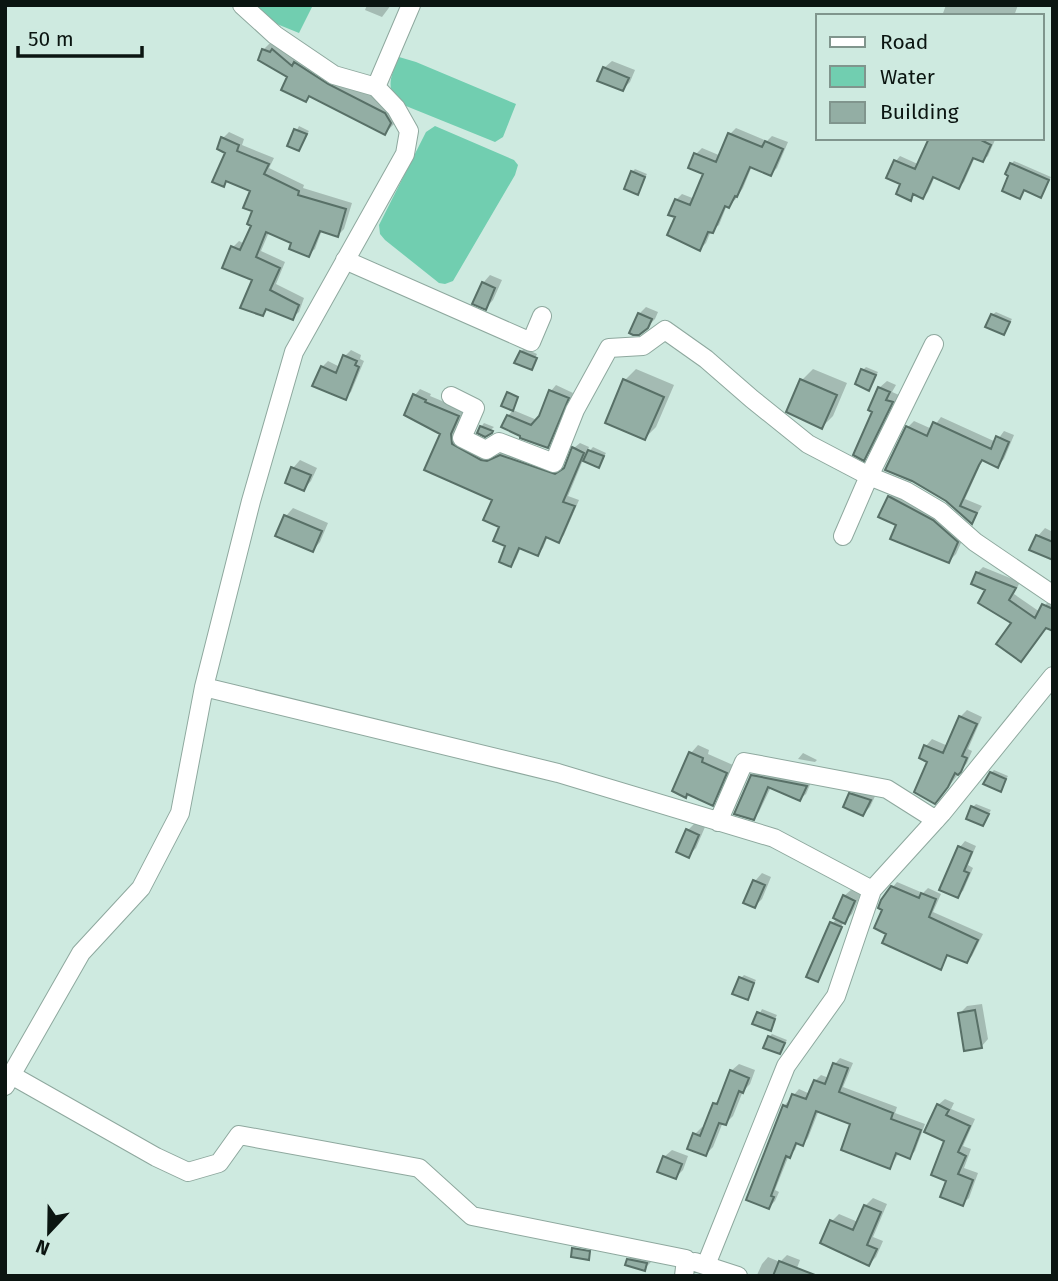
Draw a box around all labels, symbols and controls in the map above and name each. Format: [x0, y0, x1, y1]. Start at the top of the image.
scale bar [18, 14, 142, 58]
legend [816, 14, 1044, 140]
text: 50 m [28, 26, 74, 52]
text: Road [880, 29, 928, 55]
text: Water [880, 64, 935, 90]
text: Building [880, 99, 959, 125]
north arrow [14, 1197, 84, 1267]
text: N [33, 1234, 53, 1260]

